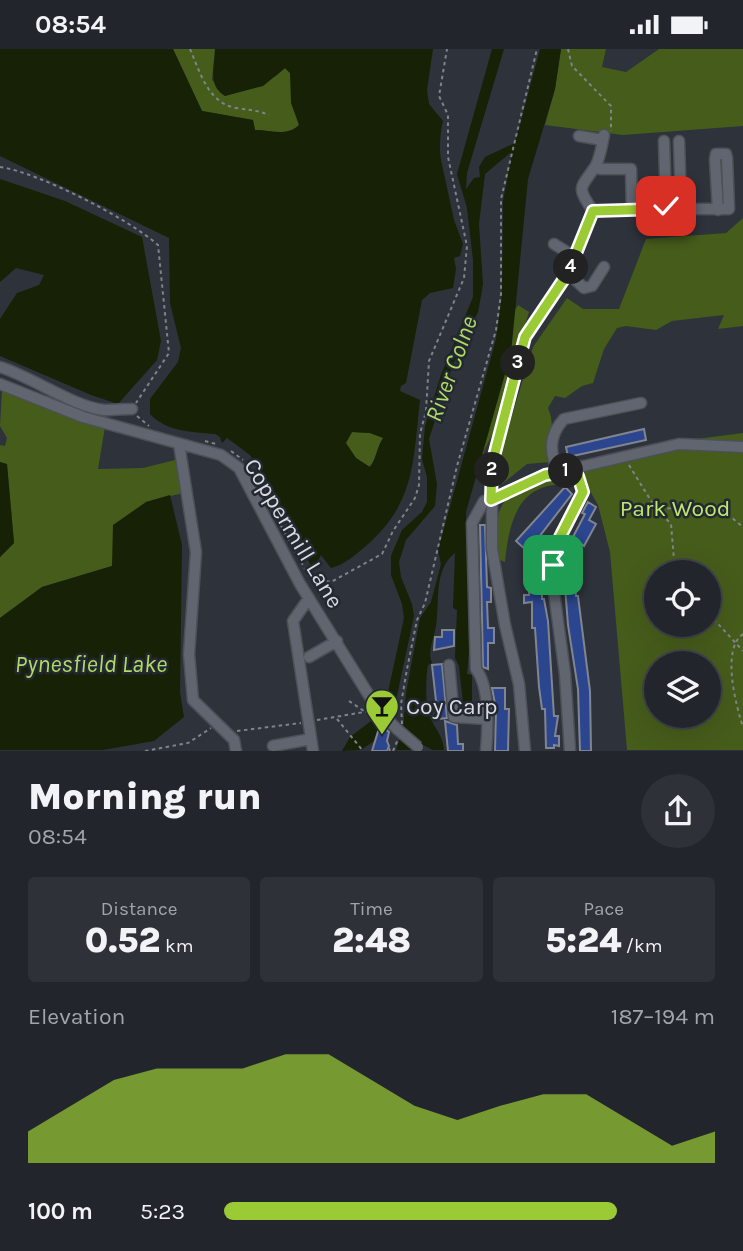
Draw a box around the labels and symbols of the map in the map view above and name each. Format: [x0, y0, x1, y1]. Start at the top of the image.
pin [636, 176, 696, 236]
pin: 4 [554, 249, 588, 284]
water label: River Colne [419, 312, 483, 426]
pin: 3 [500, 345, 536, 381]
pin: 2 [475, 453, 510, 487]
pin: 1 [548, 453, 584, 489]
street label: Coppermill Lane [238, 454, 349, 613]
park label: Park Wood [620, 495, 730, 522]
pin [523, 535, 583, 595]
water label: Pynesfield Lake [15, 650, 167, 678]
bar icon: Coy Carp [363, 687, 401, 736]
place label: Coy Carp [406, 693, 497, 720]

